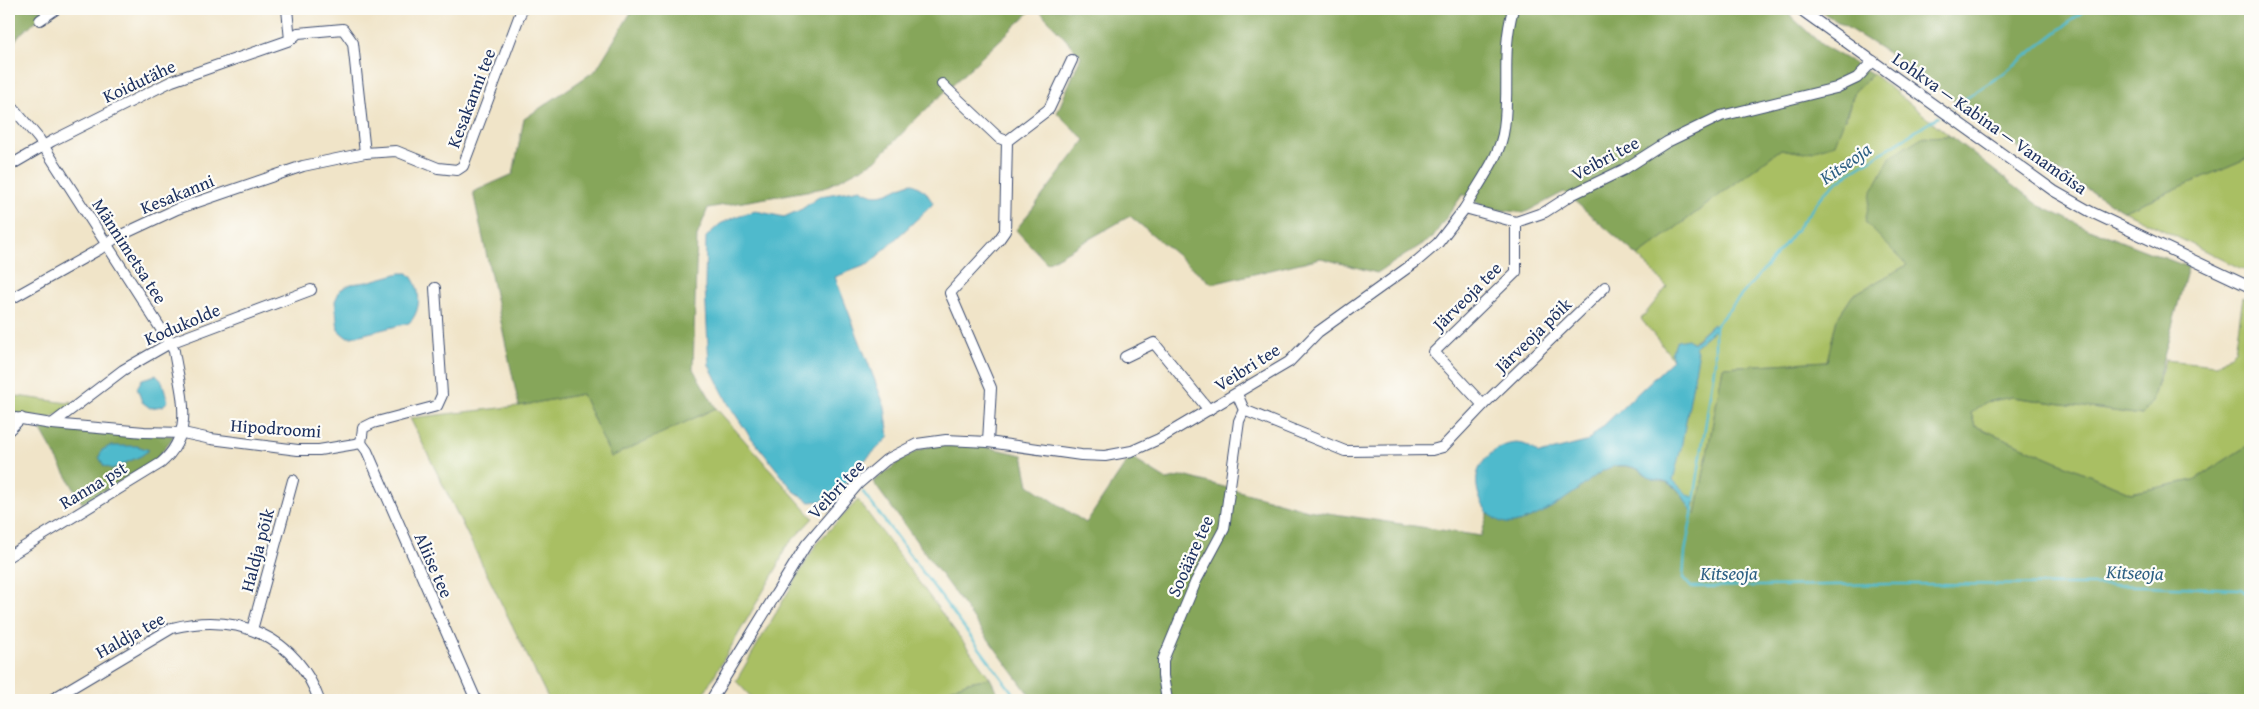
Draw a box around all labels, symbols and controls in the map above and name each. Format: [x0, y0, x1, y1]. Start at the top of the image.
street label: Kesakanni tee [440, 44, 502, 152]
street label: Lohkva — Kabina — Vanamõisa [1887, 45, 2093, 201]
street label: Koidutähe [98, 52, 180, 110]
street label: Veibri tee [1566, 129, 1644, 187]
water label: Kitseoja [1813, 135, 1877, 192]
street label: Kesakanni [136, 167, 218, 221]
street label: Männimetsa tee [86, 193, 174, 309]
street label: Järveoja tee [1425, 255, 1508, 338]
street label: Järveoja põik [1487, 291, 1578, 380]
street label: Kodukolde [140, 296, 224, 352]
street label: Veibri tee [1209, 336, 1285, 398]
street label: Hipodroomi [230, 411, 322, 445]
street label: Veibri tee [801, 453, 871, 525]
street label: Ranna pst [54, 454, 133, 516]
street label: Haldja põik [233, 504, 281, 595]
street label: Sooääre tee [1160, 511, 1220, 601]
street label: Aliise tee [408, 528, 460, 602]
water label: Kitseoja [2105, 557, 2165, 587]
water label: Kitseoja [1699, 559, 1758, 587]
street label: Haldja tee [90, 605, 170, 665]

